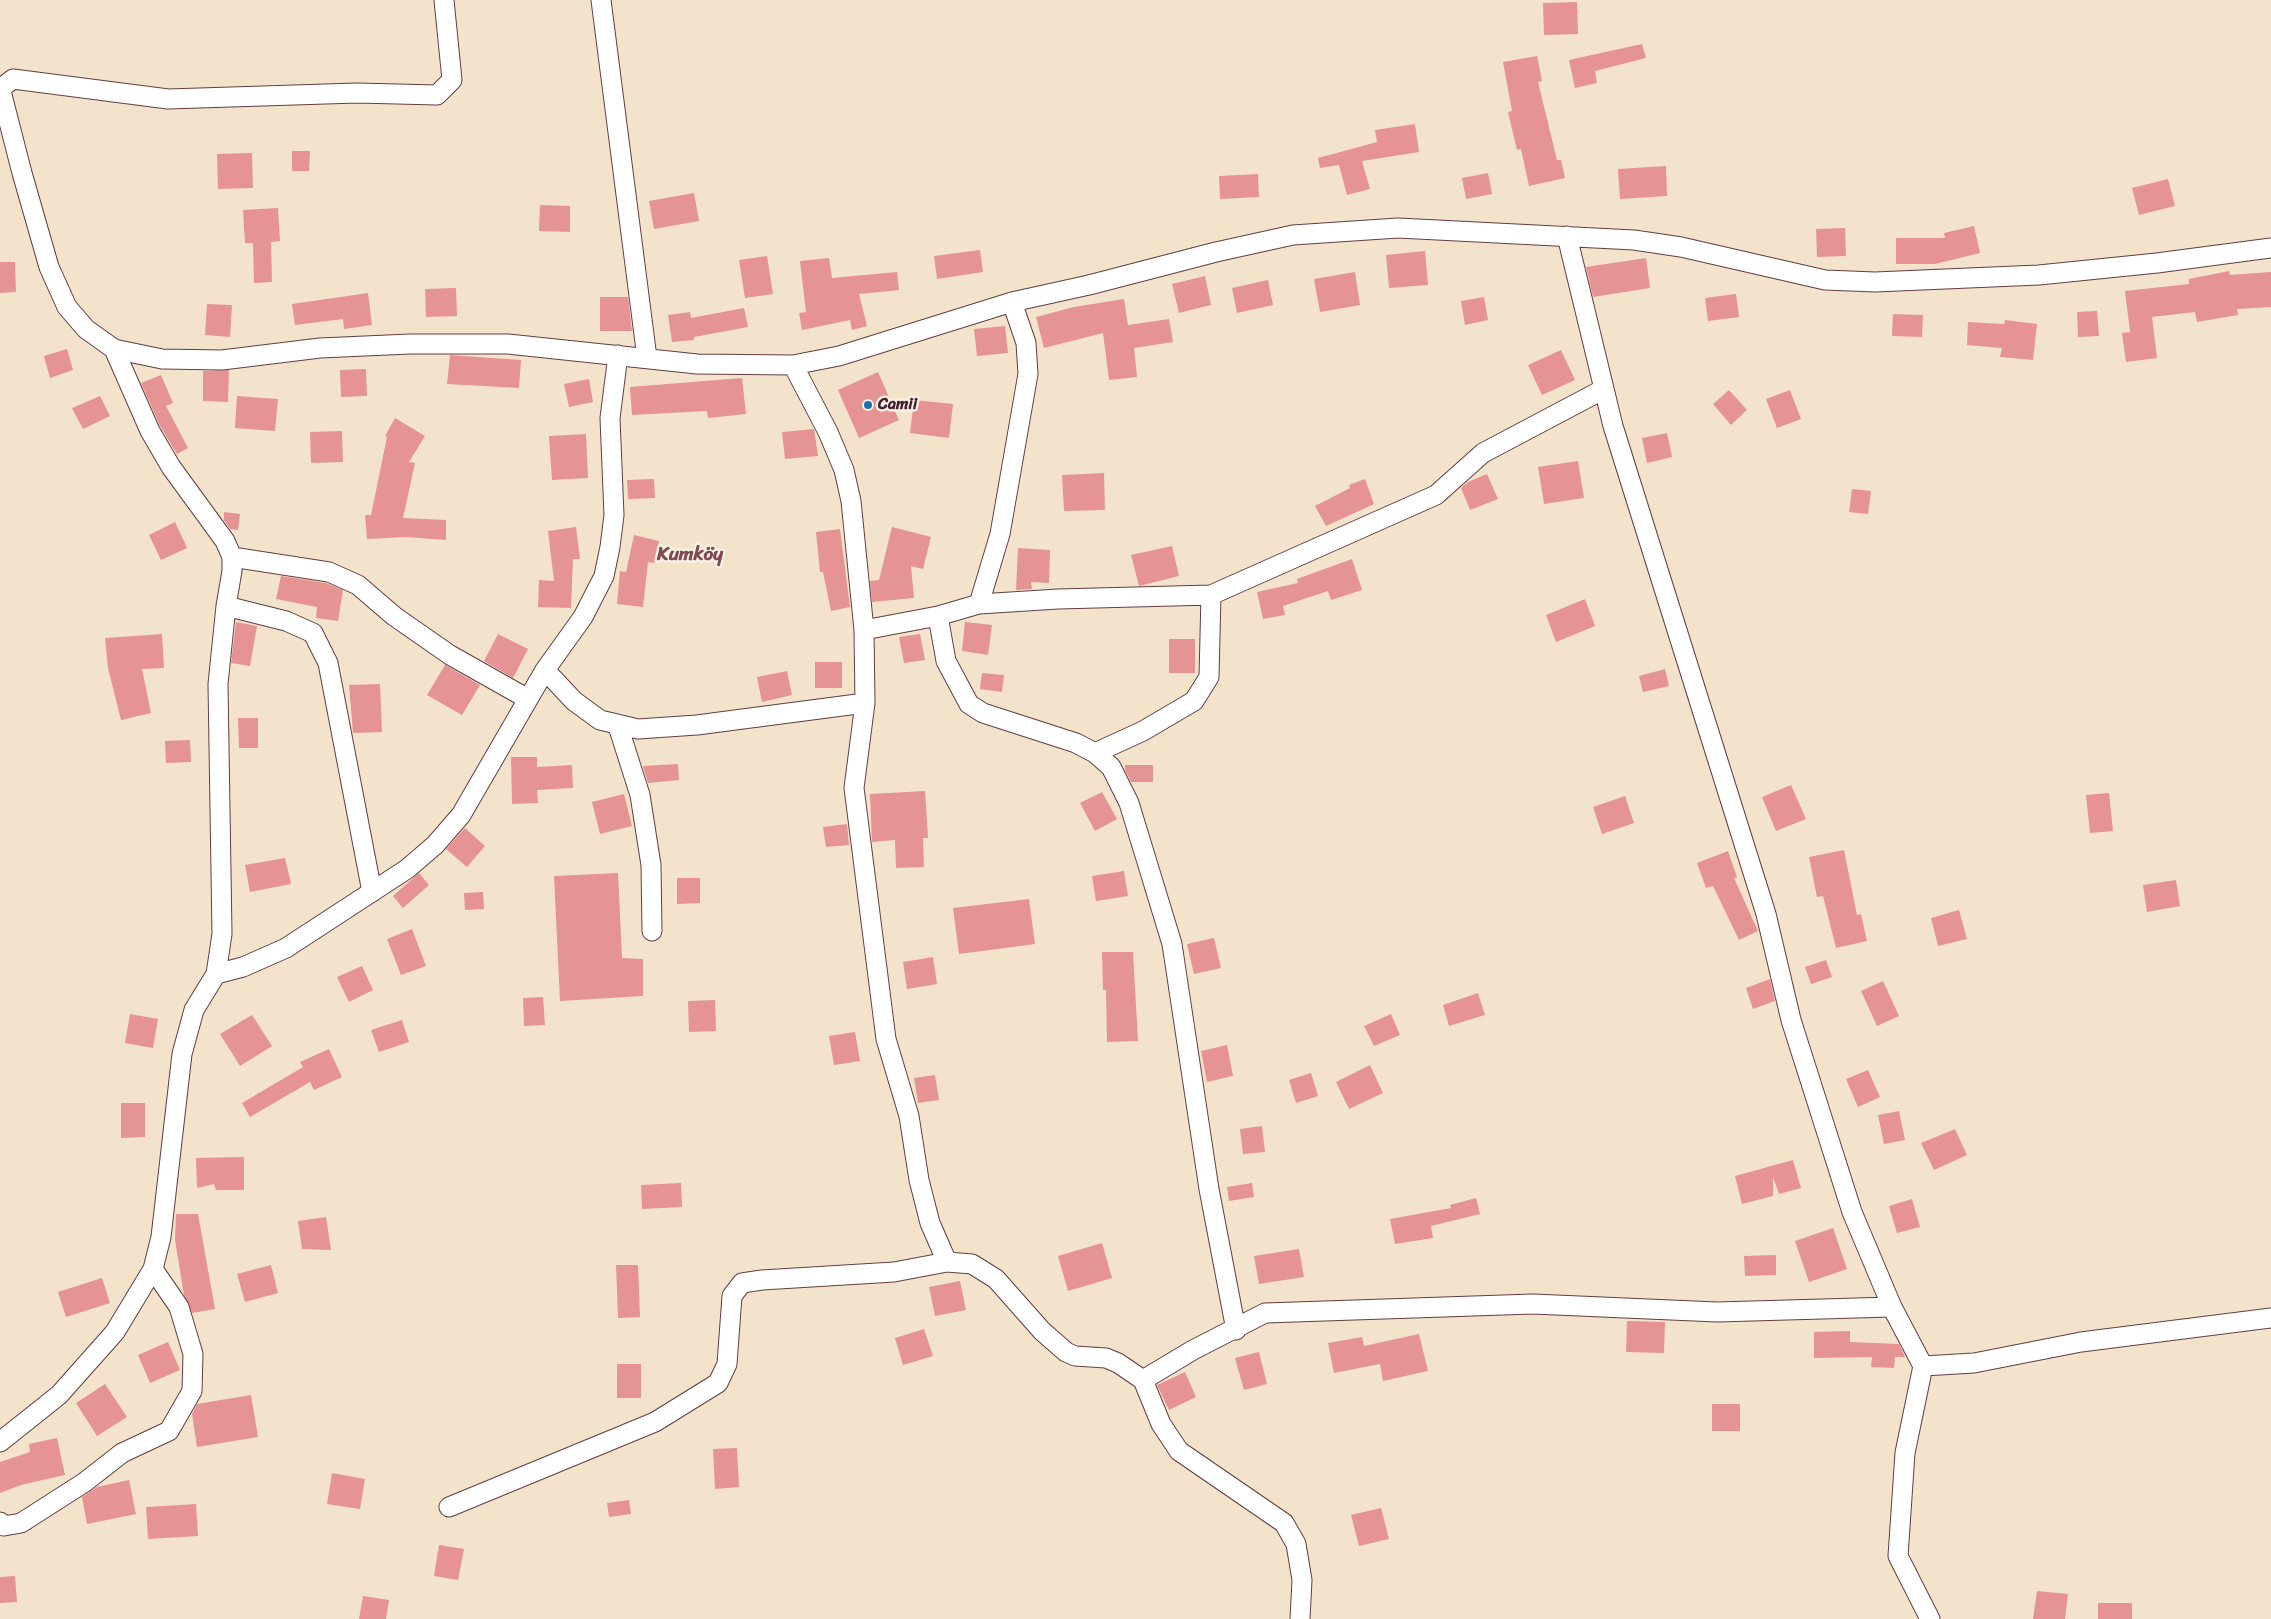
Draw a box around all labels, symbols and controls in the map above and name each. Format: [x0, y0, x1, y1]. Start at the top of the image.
place label: Camii [878, 395, 917, 415]
marker: Camii [862, 399, 874, 411]
district label: Kumköy [657, 544, 723, 566]

